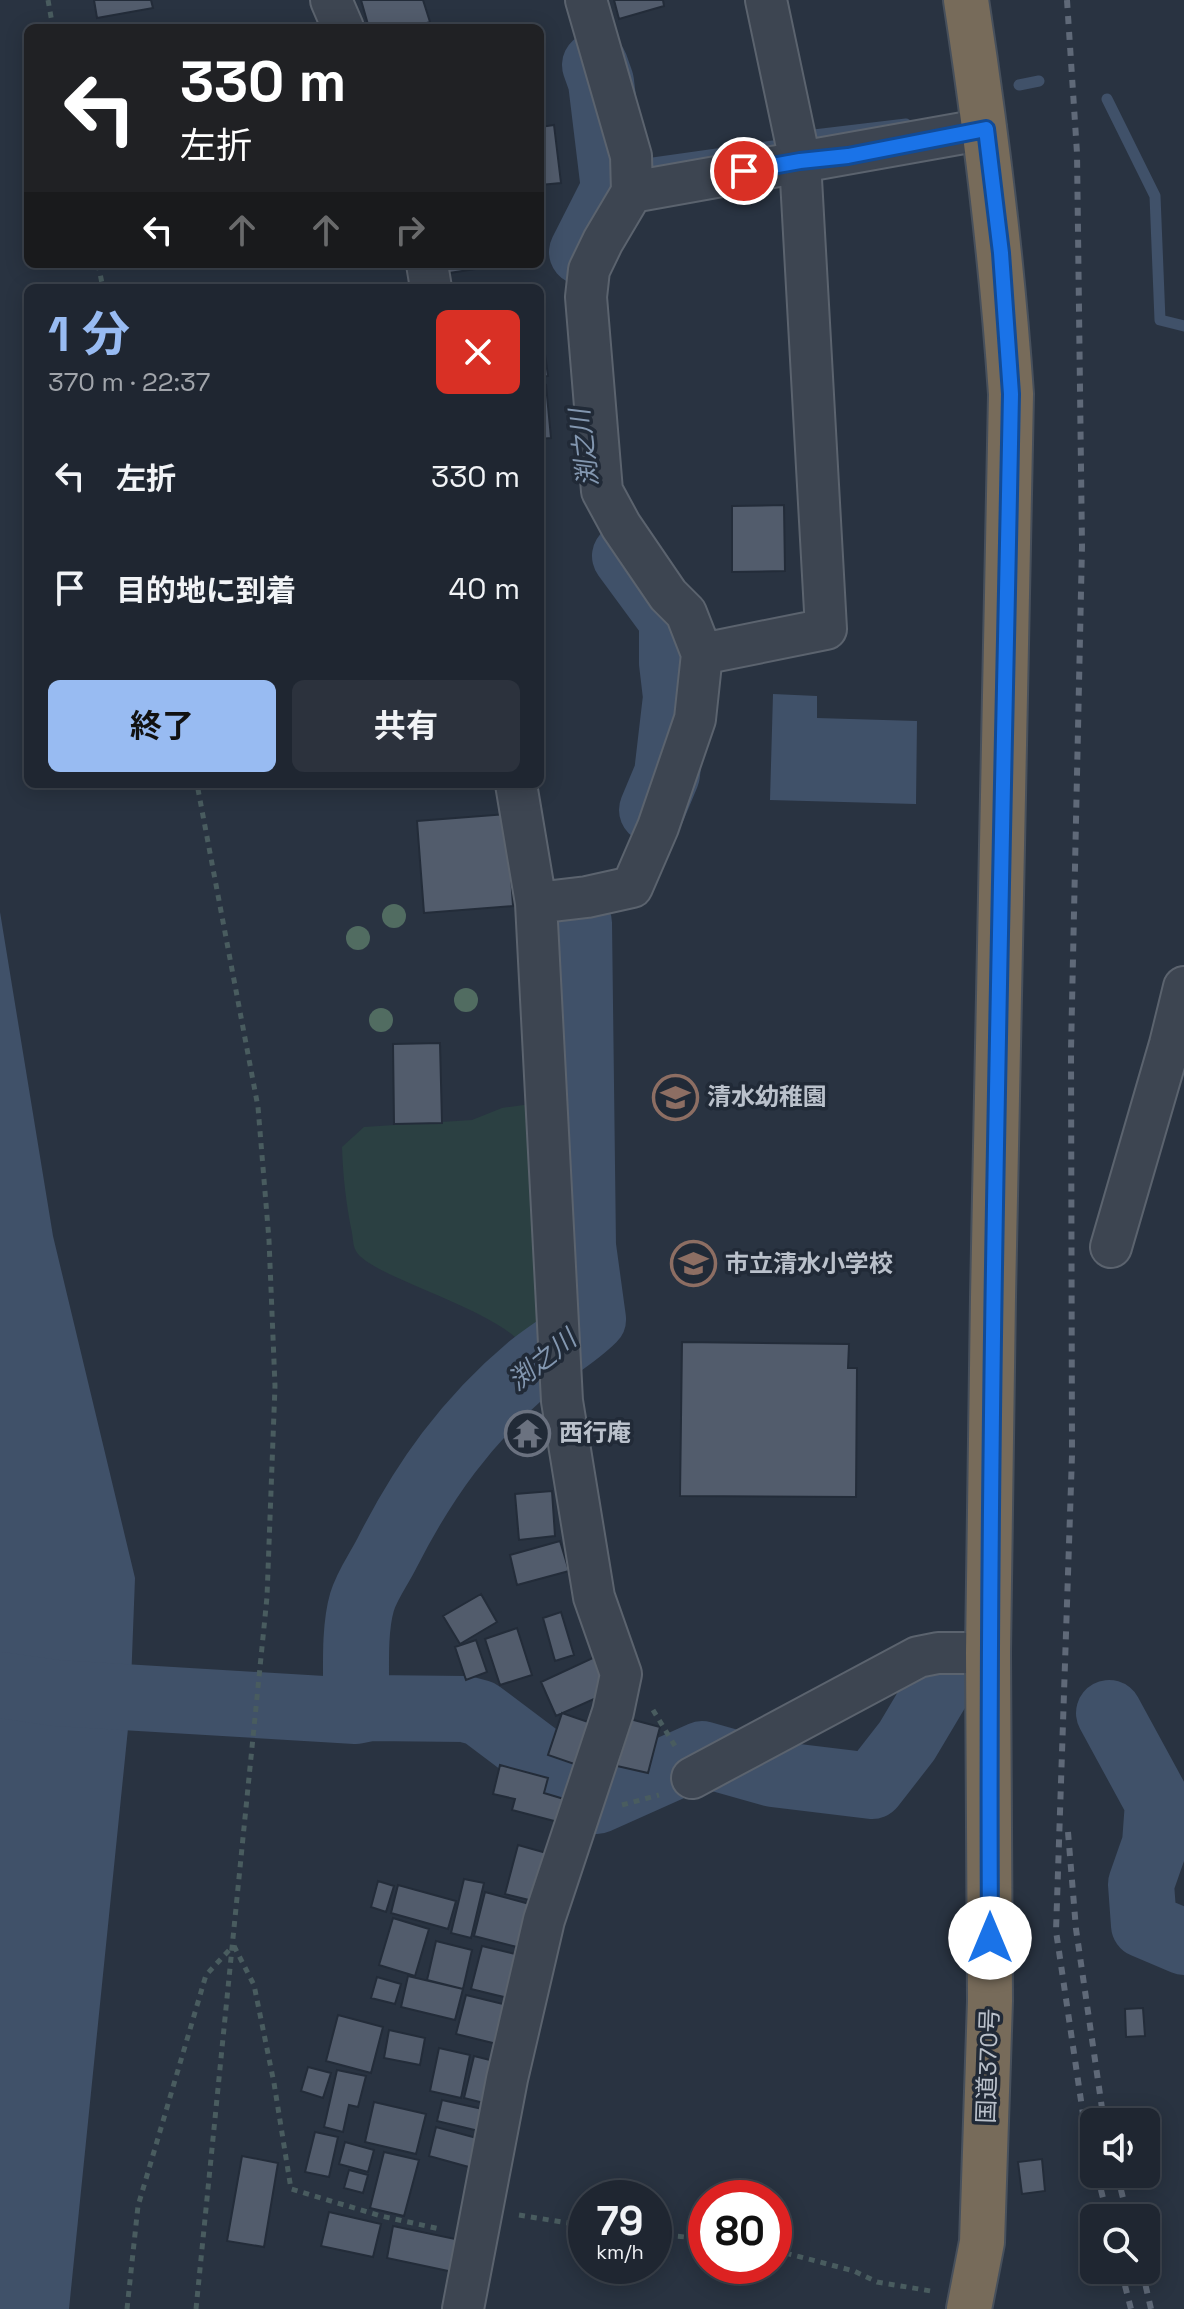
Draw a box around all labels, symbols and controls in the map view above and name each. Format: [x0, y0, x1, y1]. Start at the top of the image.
text: 330 m [180, 46, 346, 117]
icon: left [48, 56, 152, 160]
text: 左折 [180, 123, 252, 169]
pin [710, 137, 778, 205]
icon: arrive [722, 149, 766, 193]
icon: left [136, 208, 180, 252]
icon: ahead [220, 208, 264, 252]
icon: ahead [304, 208, 348, 252]
icon: right [388, 208, 432, 252]
text: 1 分 [48, 304, 130, 365]
button: close [436, 310, 520, 394]
text: 370 m · 22:37 [48, 365, 210, 399]
water label: 渕之川 [562, 404, 606, 489]
icon: left [48, 454, 92, 498]
text: 330 m [431, 457, 520, 496]
text: 左折 [116, 459, 176, 498]
icon: arrive [48, 566, 92, 610]
text: 40 m [449, 569, 520, 608]
text: 目的地に到着 [116, 571, 296, 610]
button: 終了 [48, 680, 276, 772]
button: 共有 [292, 680, 520, 772]
school or university icon: 清水幼稚園 [652, 1073, 700, 1121]
place label: 清水幼稚園 [707, 1081, 827, 1112]
school or university icon: 市立清水小学校 [670, 1240, 718, 1288]
place label: 市立清水小学校 [725, 1248, 893, 1279]
water label: 渕之川 [501, 1320, 585, 1398]
temple icon: 西行庵 [504, 1409, 552, 1457]
place label: 西行庵 [559, 1417, 631, 1448]
position arrow [948, 1896, 1032, 1980]
street label: 国道370号 [970, 2008, 1005, 2124]
map controls [1080, 2108, 1160, 2284]
button: sound [1080, 2108, 1160, 2188]
speed limit sign: 80 [688, 2180, 792, 2284]
text: 79 [597, 2196, 643, 2247]
button: search [1080, 2204, 1160, 2284]
text: km/h [596, 2239, 644, 2265]

